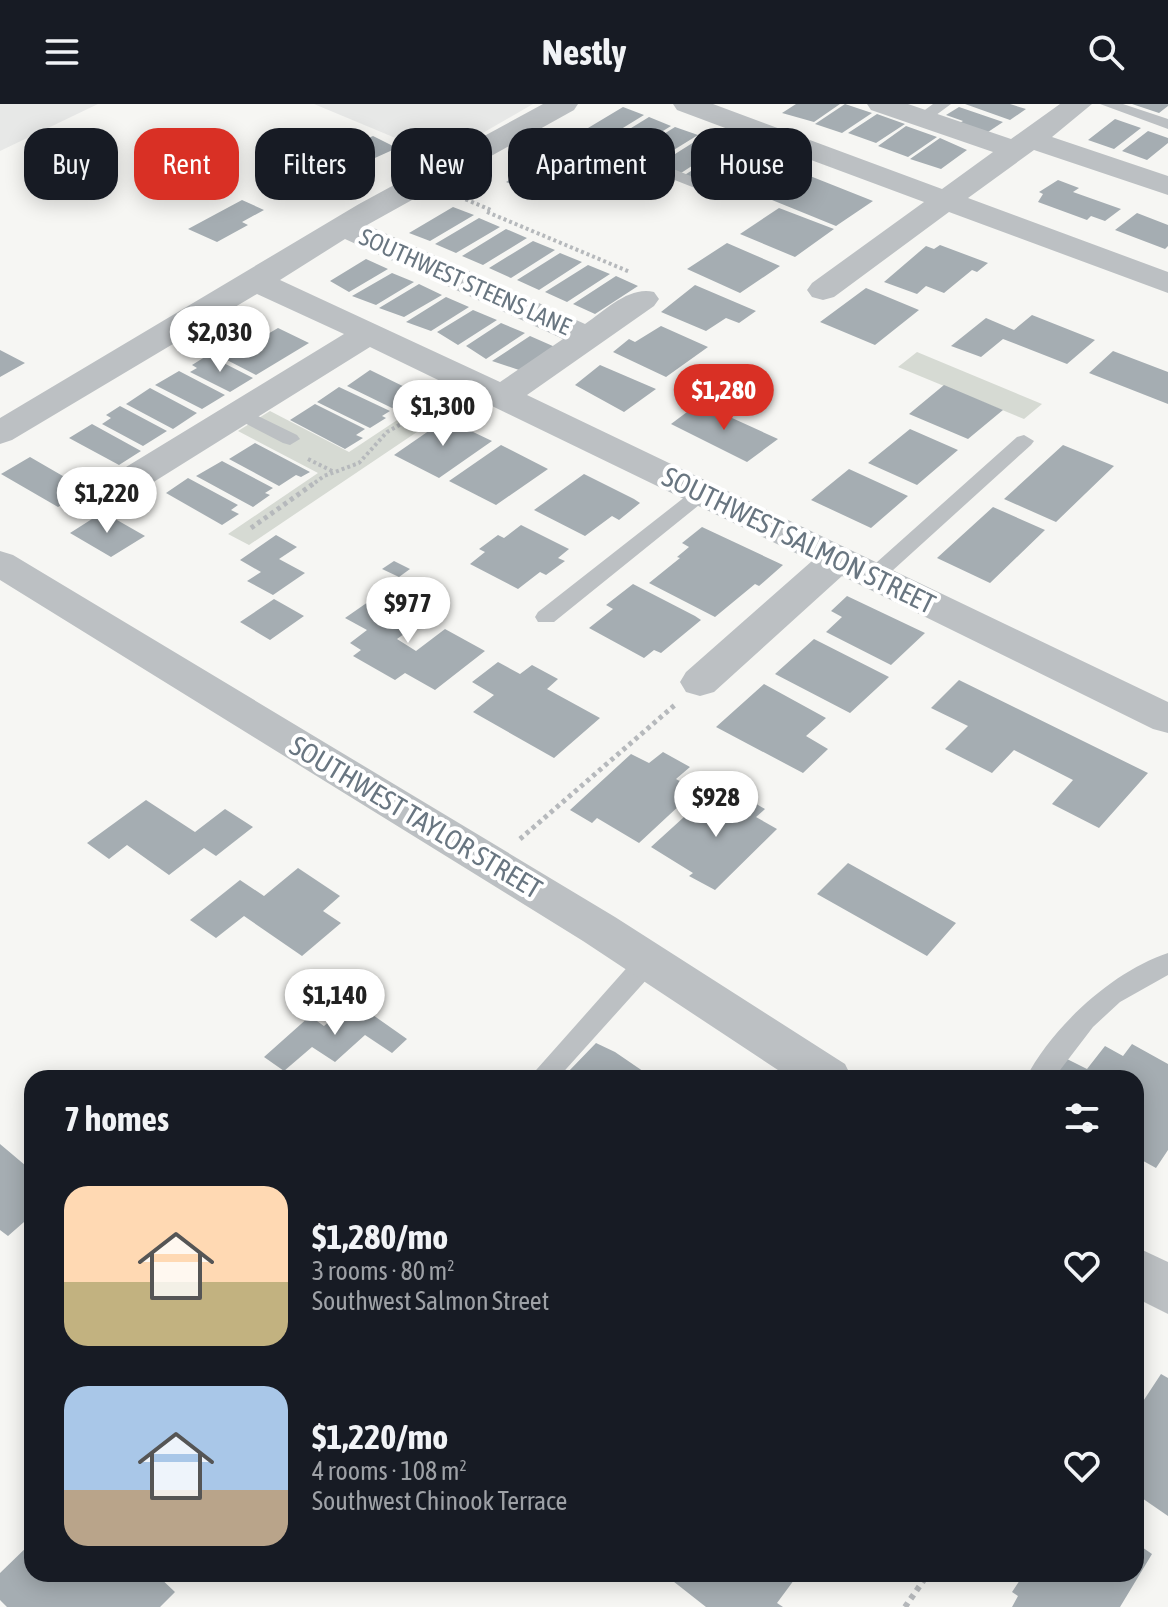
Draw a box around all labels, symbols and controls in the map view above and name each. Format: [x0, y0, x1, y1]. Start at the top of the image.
icon: menu [40, 30, 84, 74]
icon: search [1084, 30, 1128, 74]
text: Nestly [542, 31, 626, 73]
chip: Buy [24, 128, 118, 200]
chip: Rent [134, 128, 239, 200]
chip: Filters [255, 128, 375, 200]
chip: New [391, 128, 492, 200]
chip: Apartment [508, 128, 675, 200]
chip: House [691, 128, 812, 200]
street label: SOUTHWEST STEENS LANE [355, 223, 575, 340]
pin: $2,030 [155, 306, 285, 374]
text: $2,030 [188, 317, 252, 347]
pin: $1,280 [659, 364, 789, 432]
text: $1,280 [692, 375, 756, 405]
pin: $1,300 [378, 380, 508, 448]
text: $1,300 [411, 391, 475, 421]
street label: SOUTHWEST SALMON STREET [657, 460, 941, 620]
pin: $1,220 [42, 467, 172, 535]
text: $1,220 [75, 478, 139, 508]
pin: $977 [361, 577, 455, 645]
text: $977 [384, 588, 432, 618]
street label: SOUTHWEST TAYLOR STREET [284, 729, 548, 905]
pin: $928 [669, 771, 763, 839]
text: $928 [692, 782, 740, 812]
pin: $1,140 [270, 969, 400, 1037]
text: $1,140 [303, 980, 367, 1010]
icon: filters [1060, 1096, 1104, 1140]
text: 7 homes [64, 1099, 169, 1138]
text: $1,280/mo [312, 1217, 448, 1256]
icon: home [128, 1218, 224, 1314]
icon: heart [1060, 1244, 1104, 1288]
text: 3 rooms · 80 m² [312, 1256, 454, 1286]
text: Southwest Salmon Street [312, 1286, 549, 1316]
text: $1,220/mo [312, 1417, 448, 1456]
icon: home [128, 1418, 224, 1514]
icon: heart [1060, 1444, 1104, 1488]
text: 4 rooms · 108 m² [312, 1456, 467, 1486]
text: Southwest Chinook Terrace [312, 1486, 567, 1516]

